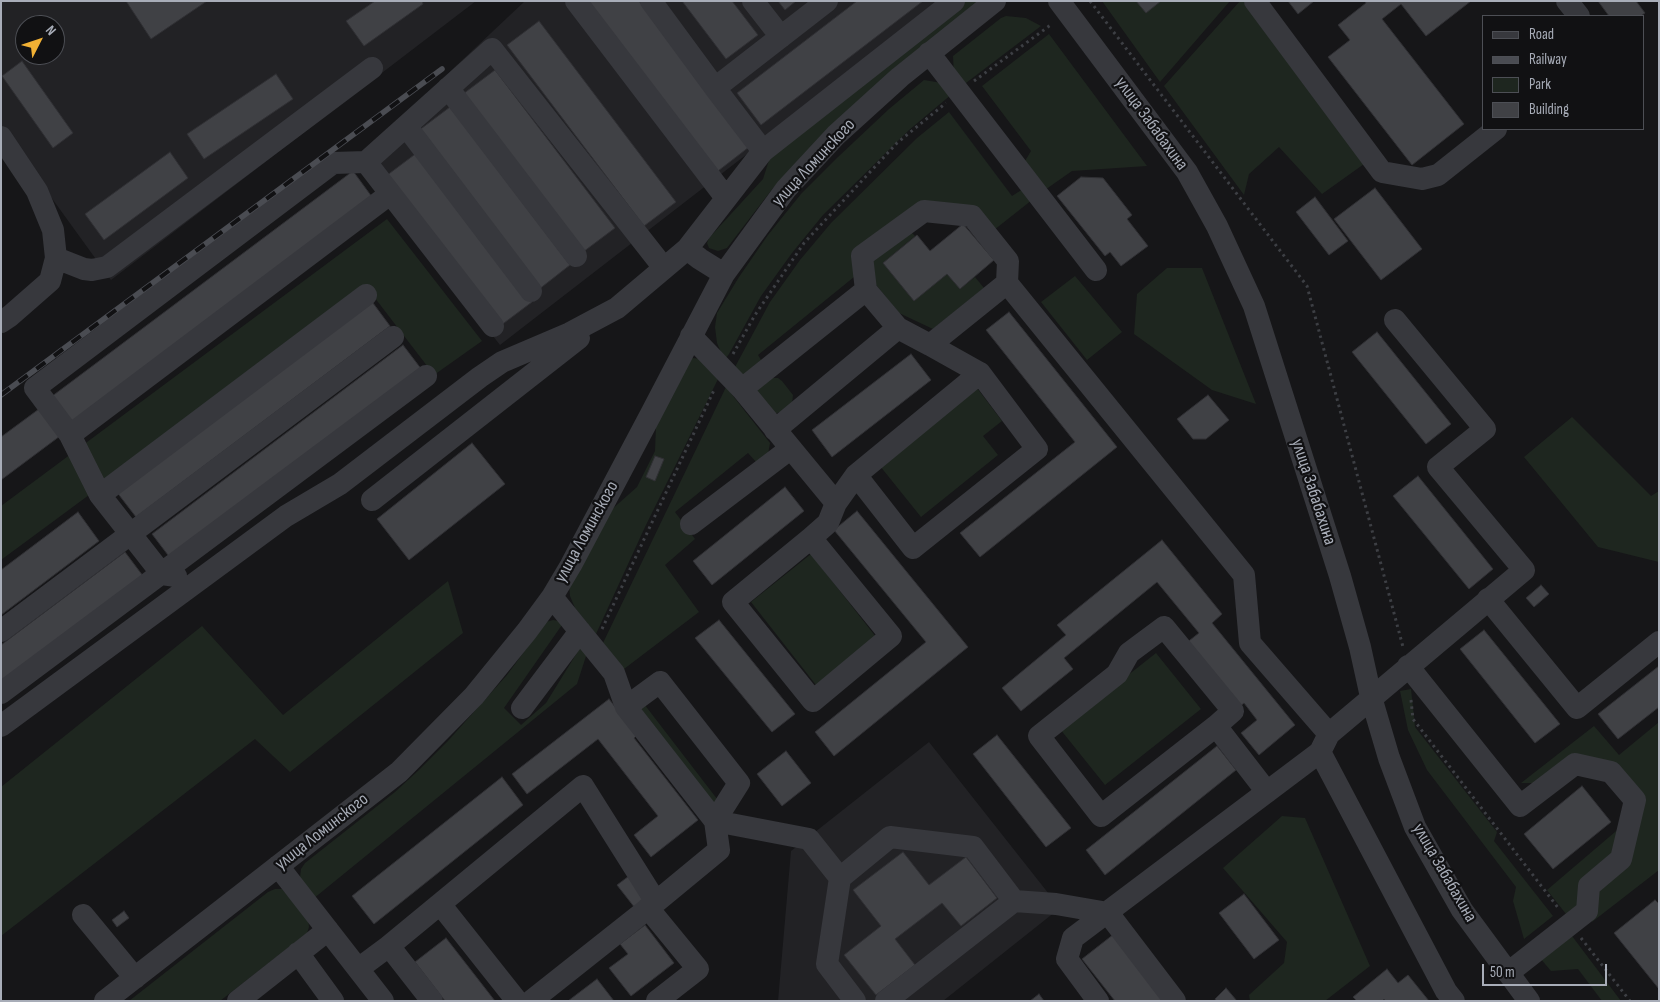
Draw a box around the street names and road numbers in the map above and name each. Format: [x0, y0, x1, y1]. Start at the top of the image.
street label: улица Забабахина [1110, 73, 1192, 175]
street label: улица Ломинского [768, 114, 860, 212]
street label: улица Забабахина [1286, 436, 1340, 548]
street label: улица Ломинского [550, 478, 624, 586]
street label: улица Ломинского [271, 789, 373, 875]
street label: улица Забабахина [1407, 820, 1481, 926]

